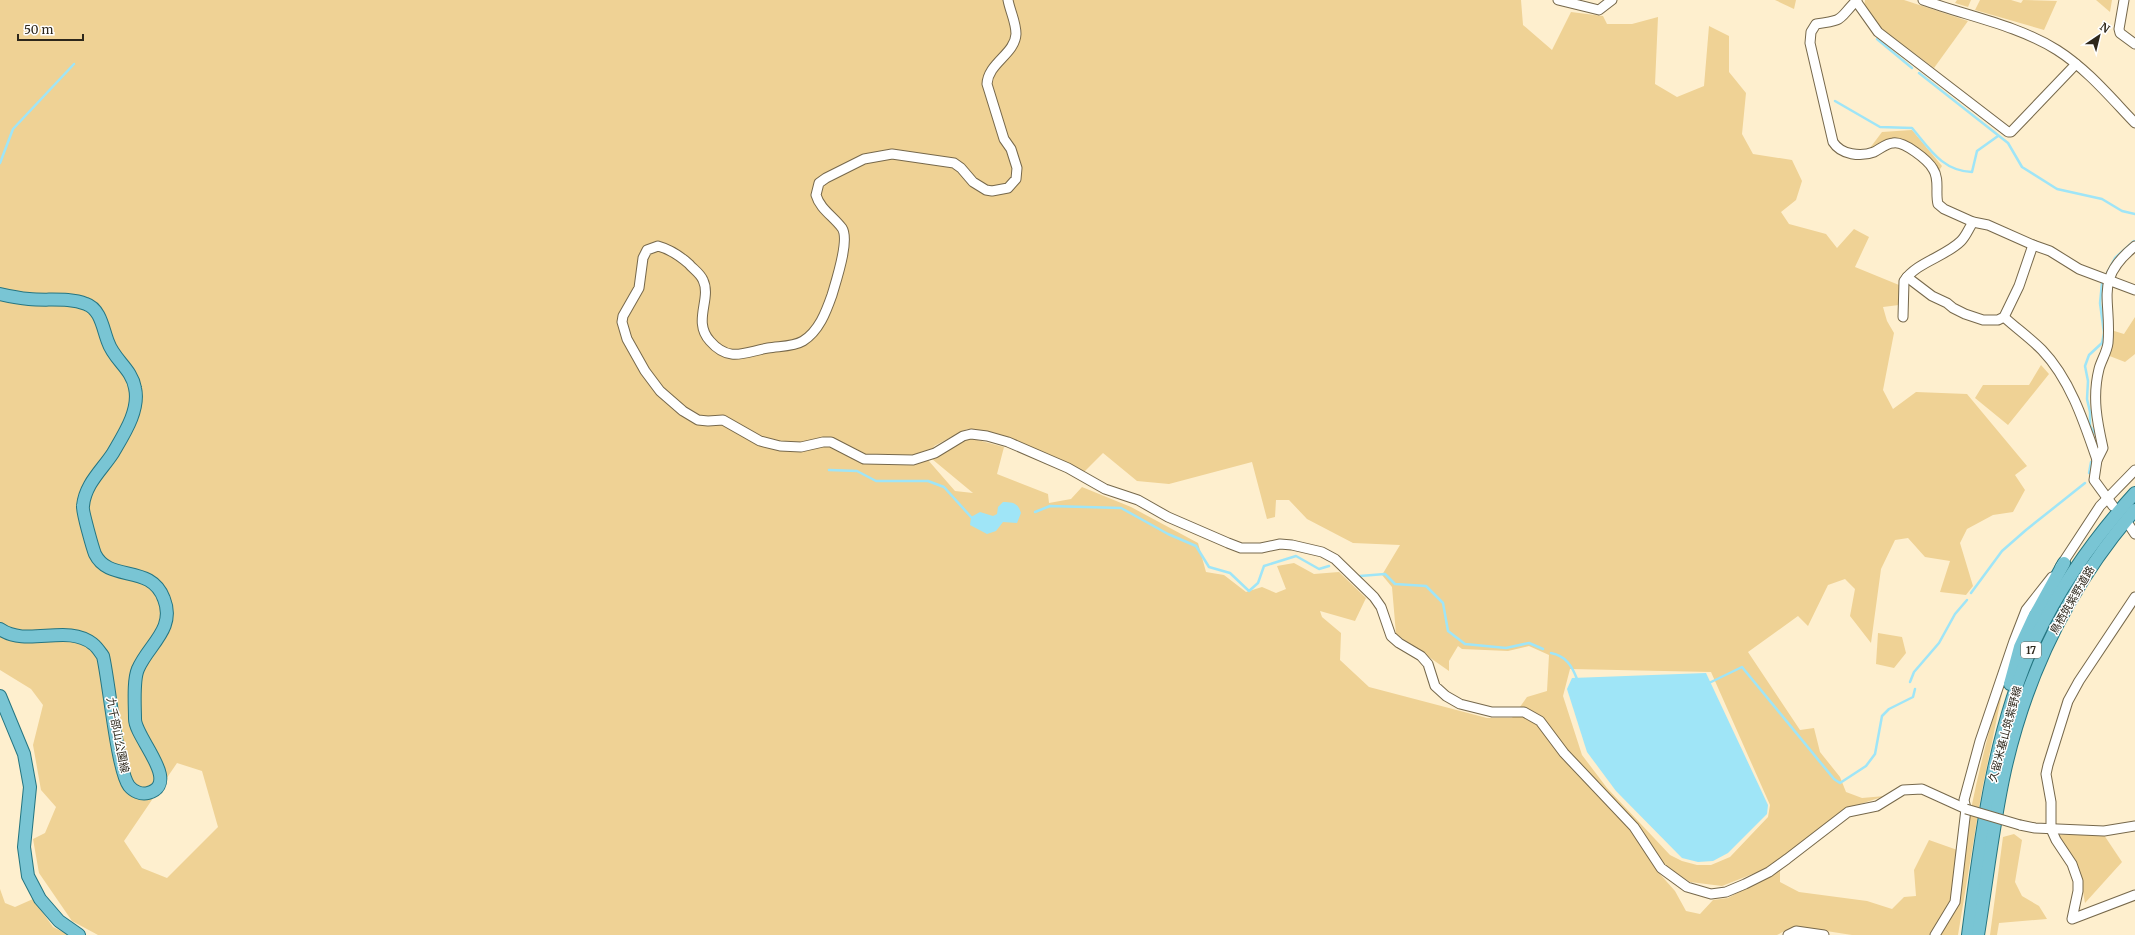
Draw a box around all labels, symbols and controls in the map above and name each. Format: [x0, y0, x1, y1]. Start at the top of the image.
scale bar [18, 16, 83, 42]
north arrow [2079, 16, 2119, 56]
text: N [2097, 20, 2113, 36]
text: 50 m [24, 22, 53, 37]
street label: 鳥栖筑紫野道路 [2047, 563, 2097, 637]
road number: 17 [2021, 642, 2041, 658]
street label: 久留米基山筑紫野線 [1985, 684, 2025, 784]
street label: 九千部山公園線 [104, 696, 132, 774]

